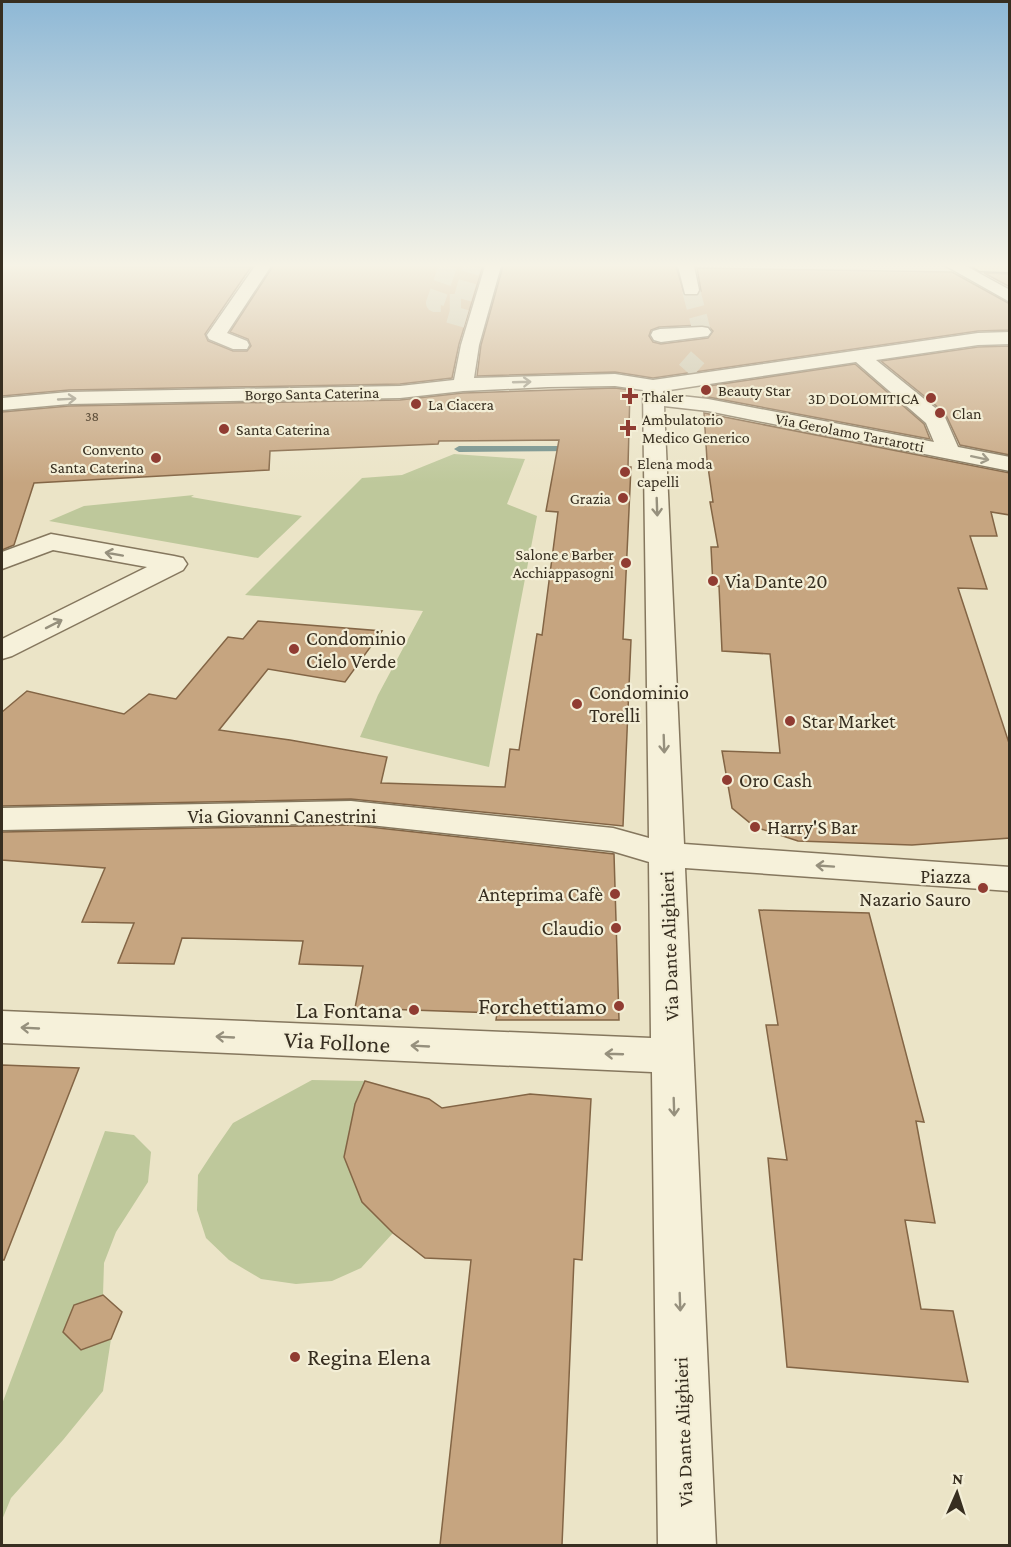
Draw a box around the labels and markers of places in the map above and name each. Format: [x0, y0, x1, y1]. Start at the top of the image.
place label: Beauty Star [718, 382, 791, 400]
marker: Beauty Star [699, 383, 713, 397]
place label: Thaler [642, 388, 684, 405]
marker: Thaler [623, 389, 637, 403]
place label: 3D DOLOMITICA [808, 390, 920, 407]
marker: 3D DOLOMITICA [924, 391, 938, 405]
place label: La Ciacera [428, 396, 494, 413]
marker: La Ciacera [409, 397, 423, 411]
place label: Clan [952, 405, 982, 422]
marker: Clan [933, 406, 947, 420]
place label: Ambulatorio Medico Generico [642, 411, 750, 446]
marker: Ambulatorio Medico Generico [619, 419, 637, 437]
place label: Santa Caterina [236, 421, 331, 438]
marker: Santa Caterina [217, 422, 231, 436]
place label: Convento Santa Caterina [50, 441, 145, 476]
marker: Convento Santa Caterina [149, 451, 163, 465]
place label: Elena moda capelli [637, 455, 713, 491]
marker: Elena moda capelli [618, 465, 632, 479]
place label: Grazia [570, 490, 612, 507]
marker: Grazia [616, 491, 630, 505]
place label: Salone e Barber Acchiappasogni [513, 546, 614, 582]
marker: Salone e Barber Acchiappasogni [619, 556, 633, 570]
place label: Via Dante 20 [725, 570, 828, 592]
marker: Via Dante 20 [706, 574, 720, 588]
place label: Condominio Cielo Verde [306, 627, 406, 672]
marker: Condominio Cielo Verde [287, 642, 301, 656]
place label: Condominio Torelli [589, 681, 689, 726]
marker: Condominio Torelli [570, 697, 584, 711]
place label: Star Market [802, 710, 896, 732]
marker: Star Market [783, 714, 797, 728]
place label: Oro Cash [739, 769, 813, 791]
marker: Oro Cash [720, 773, 734, 787]
place label: Harry'S Bar [767, 816, 858, 839]
marker: Harry'S Bar [748, 820, 762, 834]
place label: Piazza Nazario Sauro [859, 865, 971, 910]
marker: Piazza Nazario Sauro [976, 881, 990, 895]
place label: Anteprima Cafè [478, 883, 603, 906]
marker: Anteprima Cafè [608, 887, 622, 901]
place label: Claudio [541, 917, 604, 939]
marker: Claudio [609, 921, 623, 935]
place label: Forchettiamo [478, 992, 607, 1019]
place label: La Fontana [295, 996, 402, 1023]
marker: Forchettiamo [612, 999, 626, 1013]
marker: La Fontana [407, 1003, 421, 1017]
place label: Regina Elena [307, 1343, 431, 1370]
marker: Regina Elena [288, 1350, 302, 1364]

